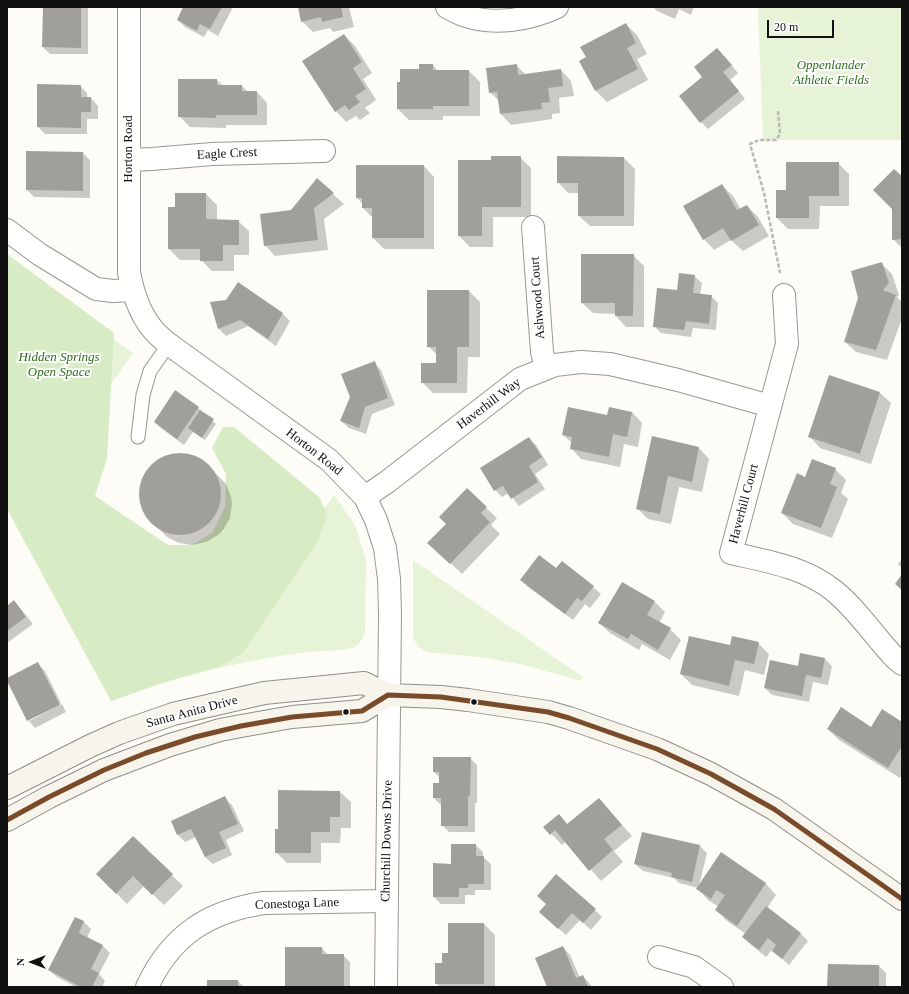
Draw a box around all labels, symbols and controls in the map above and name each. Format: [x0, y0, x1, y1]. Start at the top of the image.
scale bar [769, 12, 836, 38]
text: 20 m [774, 20, 798, 34]
park label: Oppenlander Athletic Fields [793, 58, 869, 89]
street label: Horton Road [121, 115, 137, 183]
street label: Eagle Crest [196, 145, 258, 163]
street label: Ashwood Court [527, 256, 549, 340]
park label: Hidden Springs Open Space [18, 350, 100, 381]
street label: Haverhill Way [454, 375, 524, 433]
street label: Horton Road [283, 425, 345, 479]
street label: Haverhill Court [726, 462, 762, 546]
street label: Santa Anita Drive [145, 692, 239, 732]
unlabelled marker [469, 697, 479, 707]
unlabelled marker [341, 707, 351, 717]
street label: Churchill Downs Drive [378, 780, 396, 902]
street label: Conestoga Lane [255, 895, 339, 913]
north arrow [12, 942, 52, 982]
text: N [14, 958, 26, 966]

